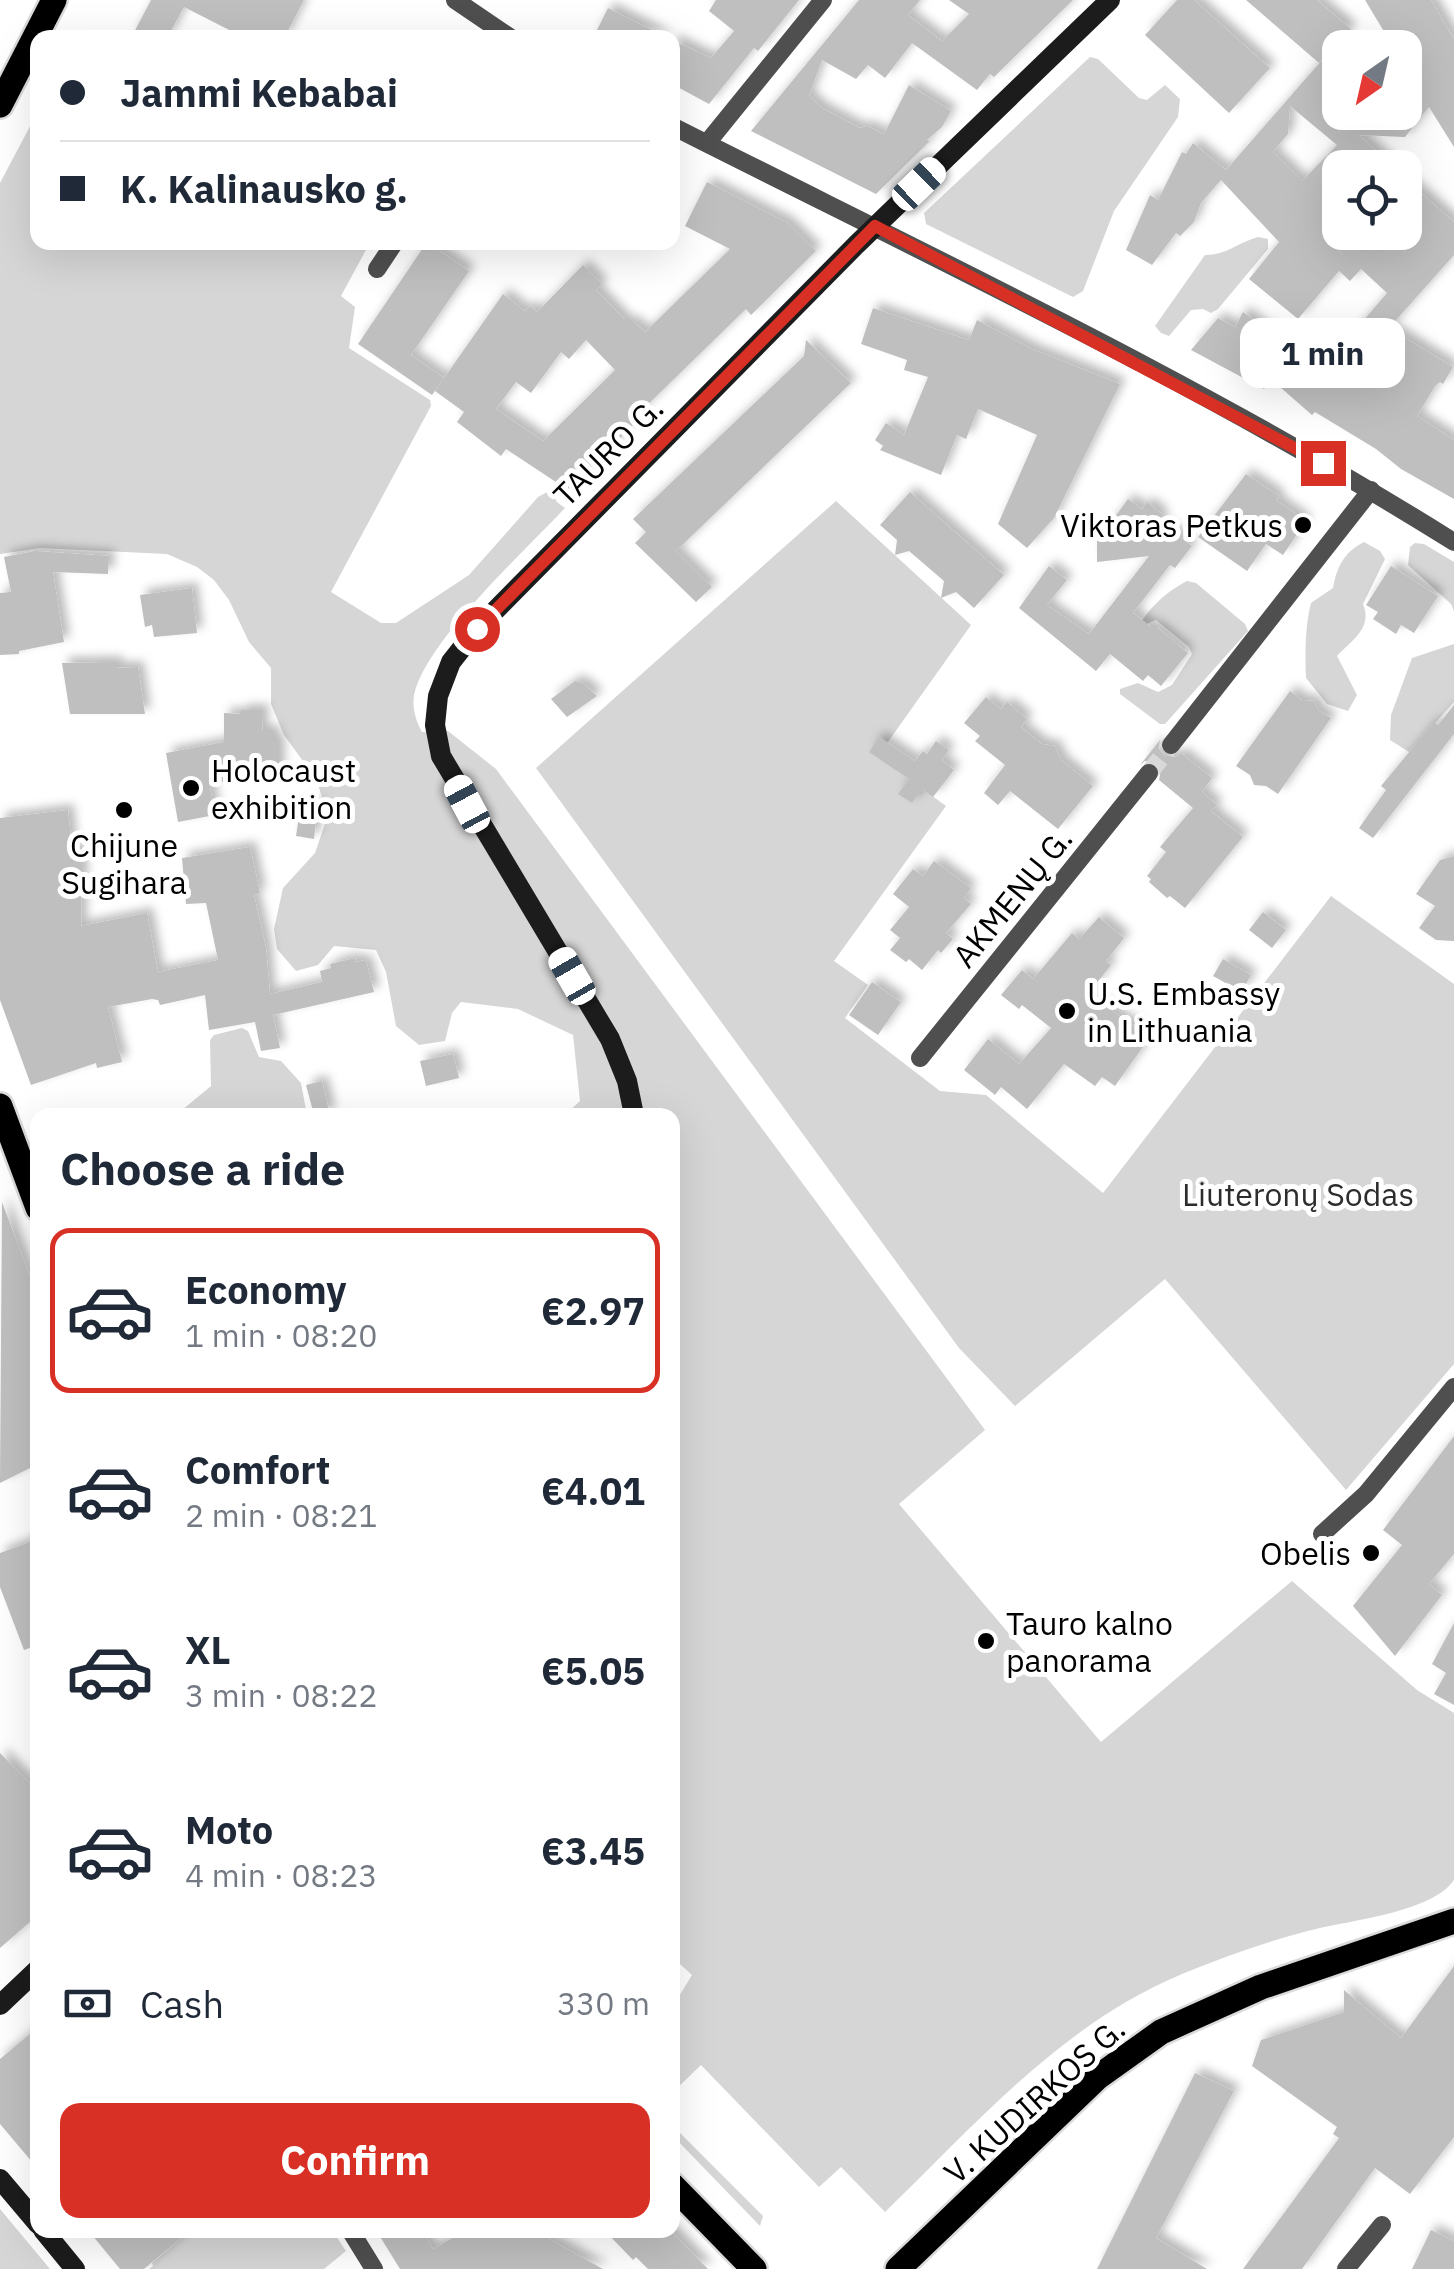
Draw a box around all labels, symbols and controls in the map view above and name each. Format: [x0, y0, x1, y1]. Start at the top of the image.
north arrow [1322, 30, 1422, 130]
map controls [1322, 30, 1422, 250]
text: Jammi Kebabai [120, 68, 398, 117]
button: locate [1322, 150, 1422, 250]
car [887, 152, 951, 216]
text: K. Kalinausko g. [120, 164, 408, 213]
callout: 1 min [1240, 318, 1406, 388]
text: 1 min [1281, 332, 1364, 374]
street label: TAURO G. [544, 387, 672, 515]
route end [1301, 441, 1346, 486]
place label: Viktoras Petkus [1060, 504, 1283, 546]
marker: Viktoras Petkus [1292, 514, 1314, 536]
route start [455, 607, 500, 652]
place label: Holocaust exhibition [211, 749, 356, 828]
car [440, 770, 494, 838]
marker: Holocaust exhibition [180, 777, 202, 799]
marker: Chijune Sugihara [113, 799, 135, 821]
street label: AKMENŲ G. [943, 818, 1081, 976]
place label: Chijune Sugihara [61, 824, 187, 903]
car [544, 943, 600, 1009]
place label: U.S. Embassy in Lithuania [1087, 972, 1280, 1051]
marker: U.S. Embassy in Lithuania [1056, 1000, 1078, 1022]
text: Choose a ride [60, 1139, 345, 1197]
park label: Liuteronų Sodas [1182, 1173, 1414, 1215]
text: Economy [185, 1265, 347, 1314]
icon: car [65, 1266, 155, 1356]
text: €2.97 [541, 1286, 645, 1335]
text: 1 min · 08:20 [185, 1314, 378, 1356]
text: Comfort [185, 1445, 330, 1494]
icon: car [65, 1446, 155, 1536]
text: €4.01 [541, 1466, 645, 1515]
text: 2 min · 08:21 [185, 1494, 378, 1536]
place label: Obelis [1260, 1532, 1351, 1574]
marker: Obelis [1360, 1542, 1382, 1564]
place label: Tauro kalno panorama [1006, 1602, 1173, 1681]
text: XL [185, 1625, 231, 1674]
icon: car [65, 1626, 155, 1716]
marker: Tauro kalno panorama [975, 1630, 997, 1652]
text: €5.05 [541, 1646, 645, 1695]
text: 3 min · 08:22 [185, 1674, 378, 1716]
text: Moto [185, 1805, 273, 1854]
icon: car [65, 1806, 155, 1896]
text: €3.45 [541, 1826, 645, 1875]
text: 4 min · 08:23 [185, 1854, 378, 1896]
icon: cash [60, 1976, 115, 2031]
text: Cash [140, 1979, 224, 2028]
text: 330 m [557, 1982, 650, 2024]
street label: V. KUDIRKOS G. [935, 2008, 1133, 2192]
button: Confirm [60, 2103, 650, 2218]

